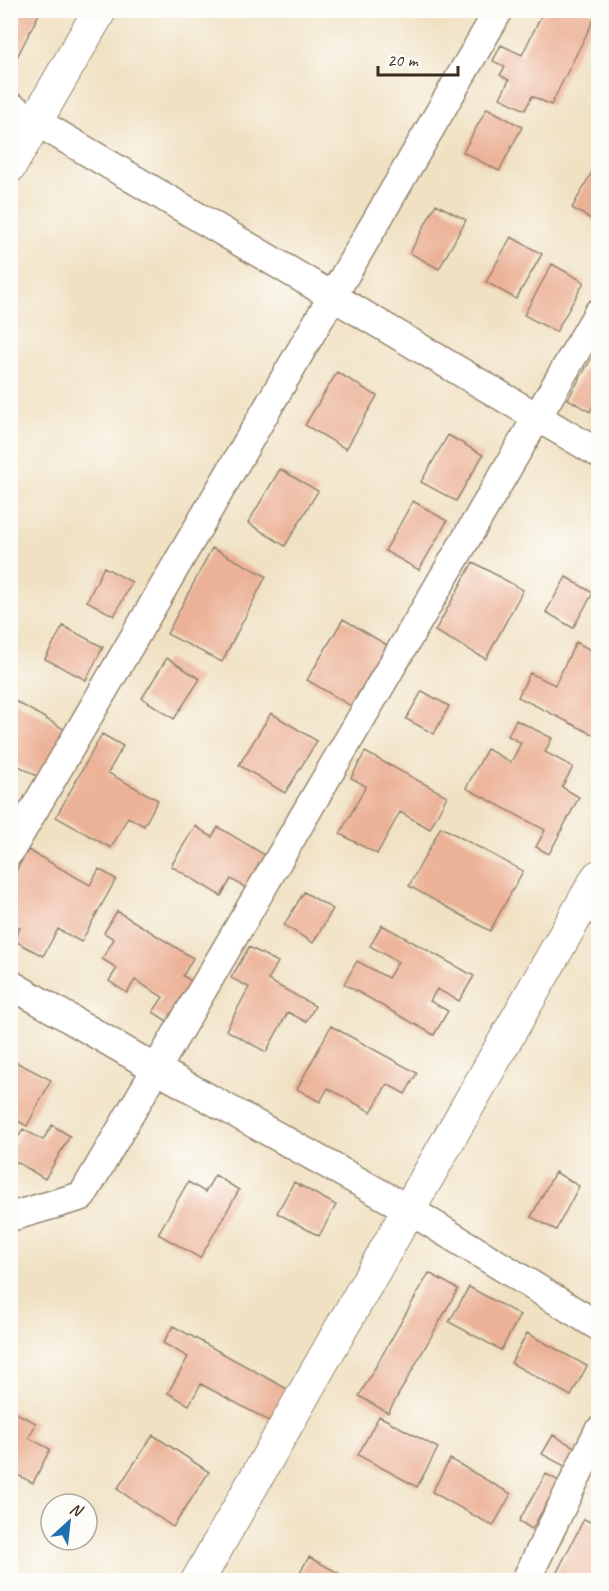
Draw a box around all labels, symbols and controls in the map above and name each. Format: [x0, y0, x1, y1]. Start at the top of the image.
scale bar [378, 39, 458, 77]
text: 20 m [387, 49, 420, 71]
north arrow [39, 1492, 99, 1552]
text: N [66, 1498, 87, 1522]

